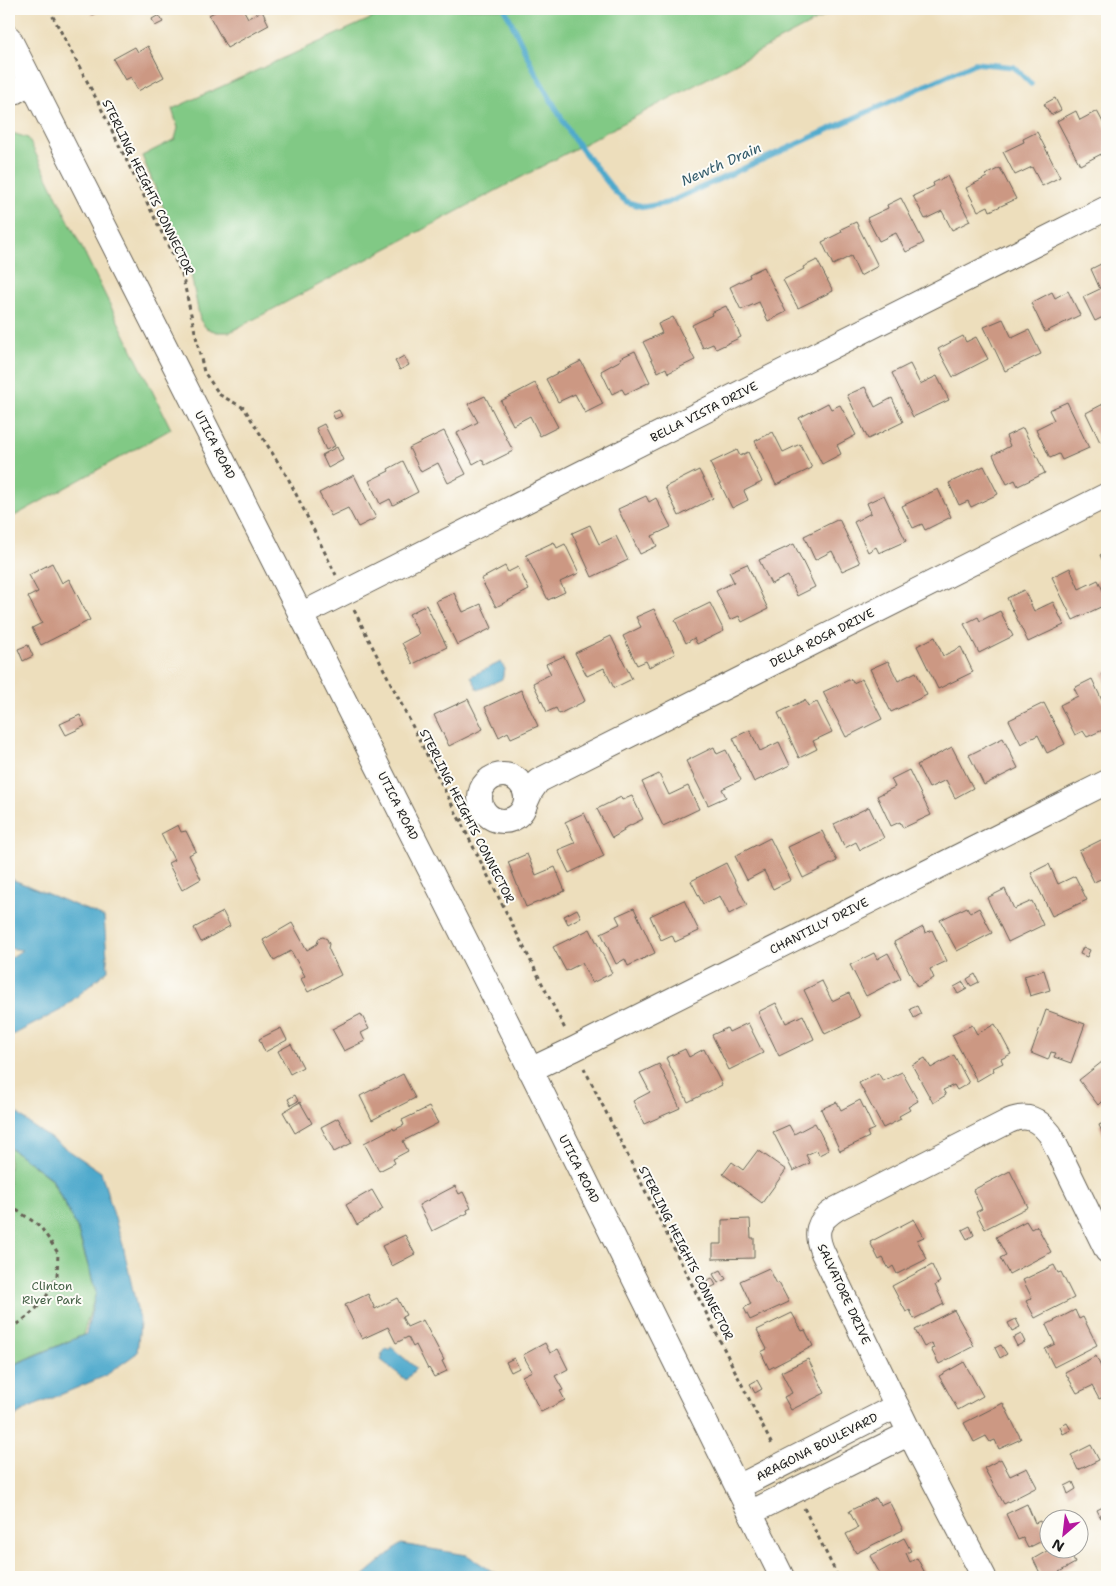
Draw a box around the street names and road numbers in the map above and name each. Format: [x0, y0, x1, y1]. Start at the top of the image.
street label: STERLING HEIGHTS CONNECTOR [98, 97, 198, 277]
street label: BELLA VISTA DRIVE [648, 378, 760, 446]
street label: UTICA ROAD [191, 408, 239, 482]
street label: DELLA ROSA DRIVE [767, 605, 877, 671]
street label: STERLING HEIGHTS CONNECTOR [416, 726, 518, 906]
street label: UTICA ROAD [374, 769, 422, 843]
street label: CHANTILLY DRIVE [767, 894, 871, 958]
street label: UTICA ROAD [555, 1132, 603, 1206]
street label: STERLING HEIGHTS CONNECTOR [635, 1163, 737, 1343]
street label: SALVATORE DRIVE [814, 1241, 874, 1347]
street label: ARAGONA BOULEVARD [753, 1409, 881, 1485]

